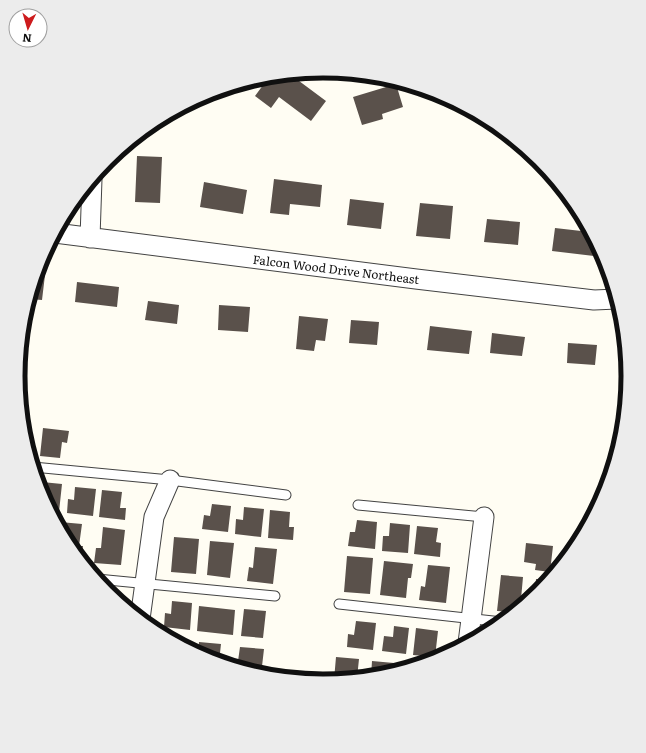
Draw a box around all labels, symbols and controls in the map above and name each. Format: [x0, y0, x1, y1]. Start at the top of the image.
north arrow [8, 8, 48, 48]
text: N [22, 31, 32, 47]
street label: Falcon Wood Drive Northeast [252, 250, 420, 288]

